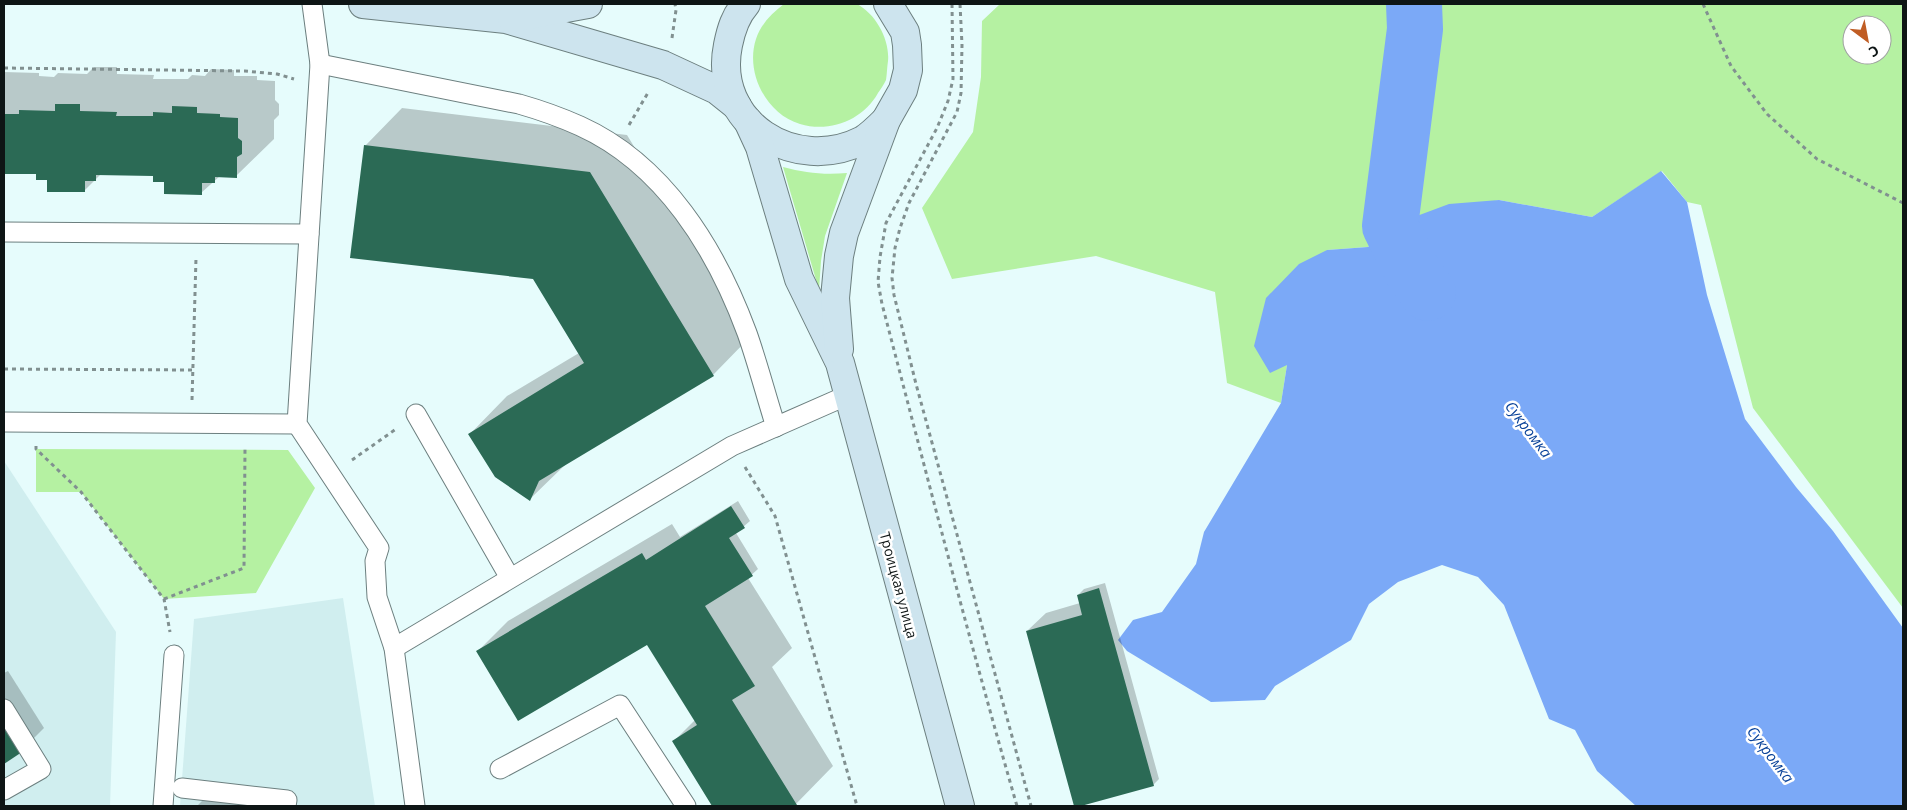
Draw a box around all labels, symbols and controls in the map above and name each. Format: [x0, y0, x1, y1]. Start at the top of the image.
north arrow [1842, 15, 1892, 65]
text: С [1865, 41, 1883, 62]
water label: Сукромка [1501, 397, 1557, 462]
street label: Троицкая улица [876, 530, 922, 640]
water label: Сукромка [1743, 722, 1799, 787]

